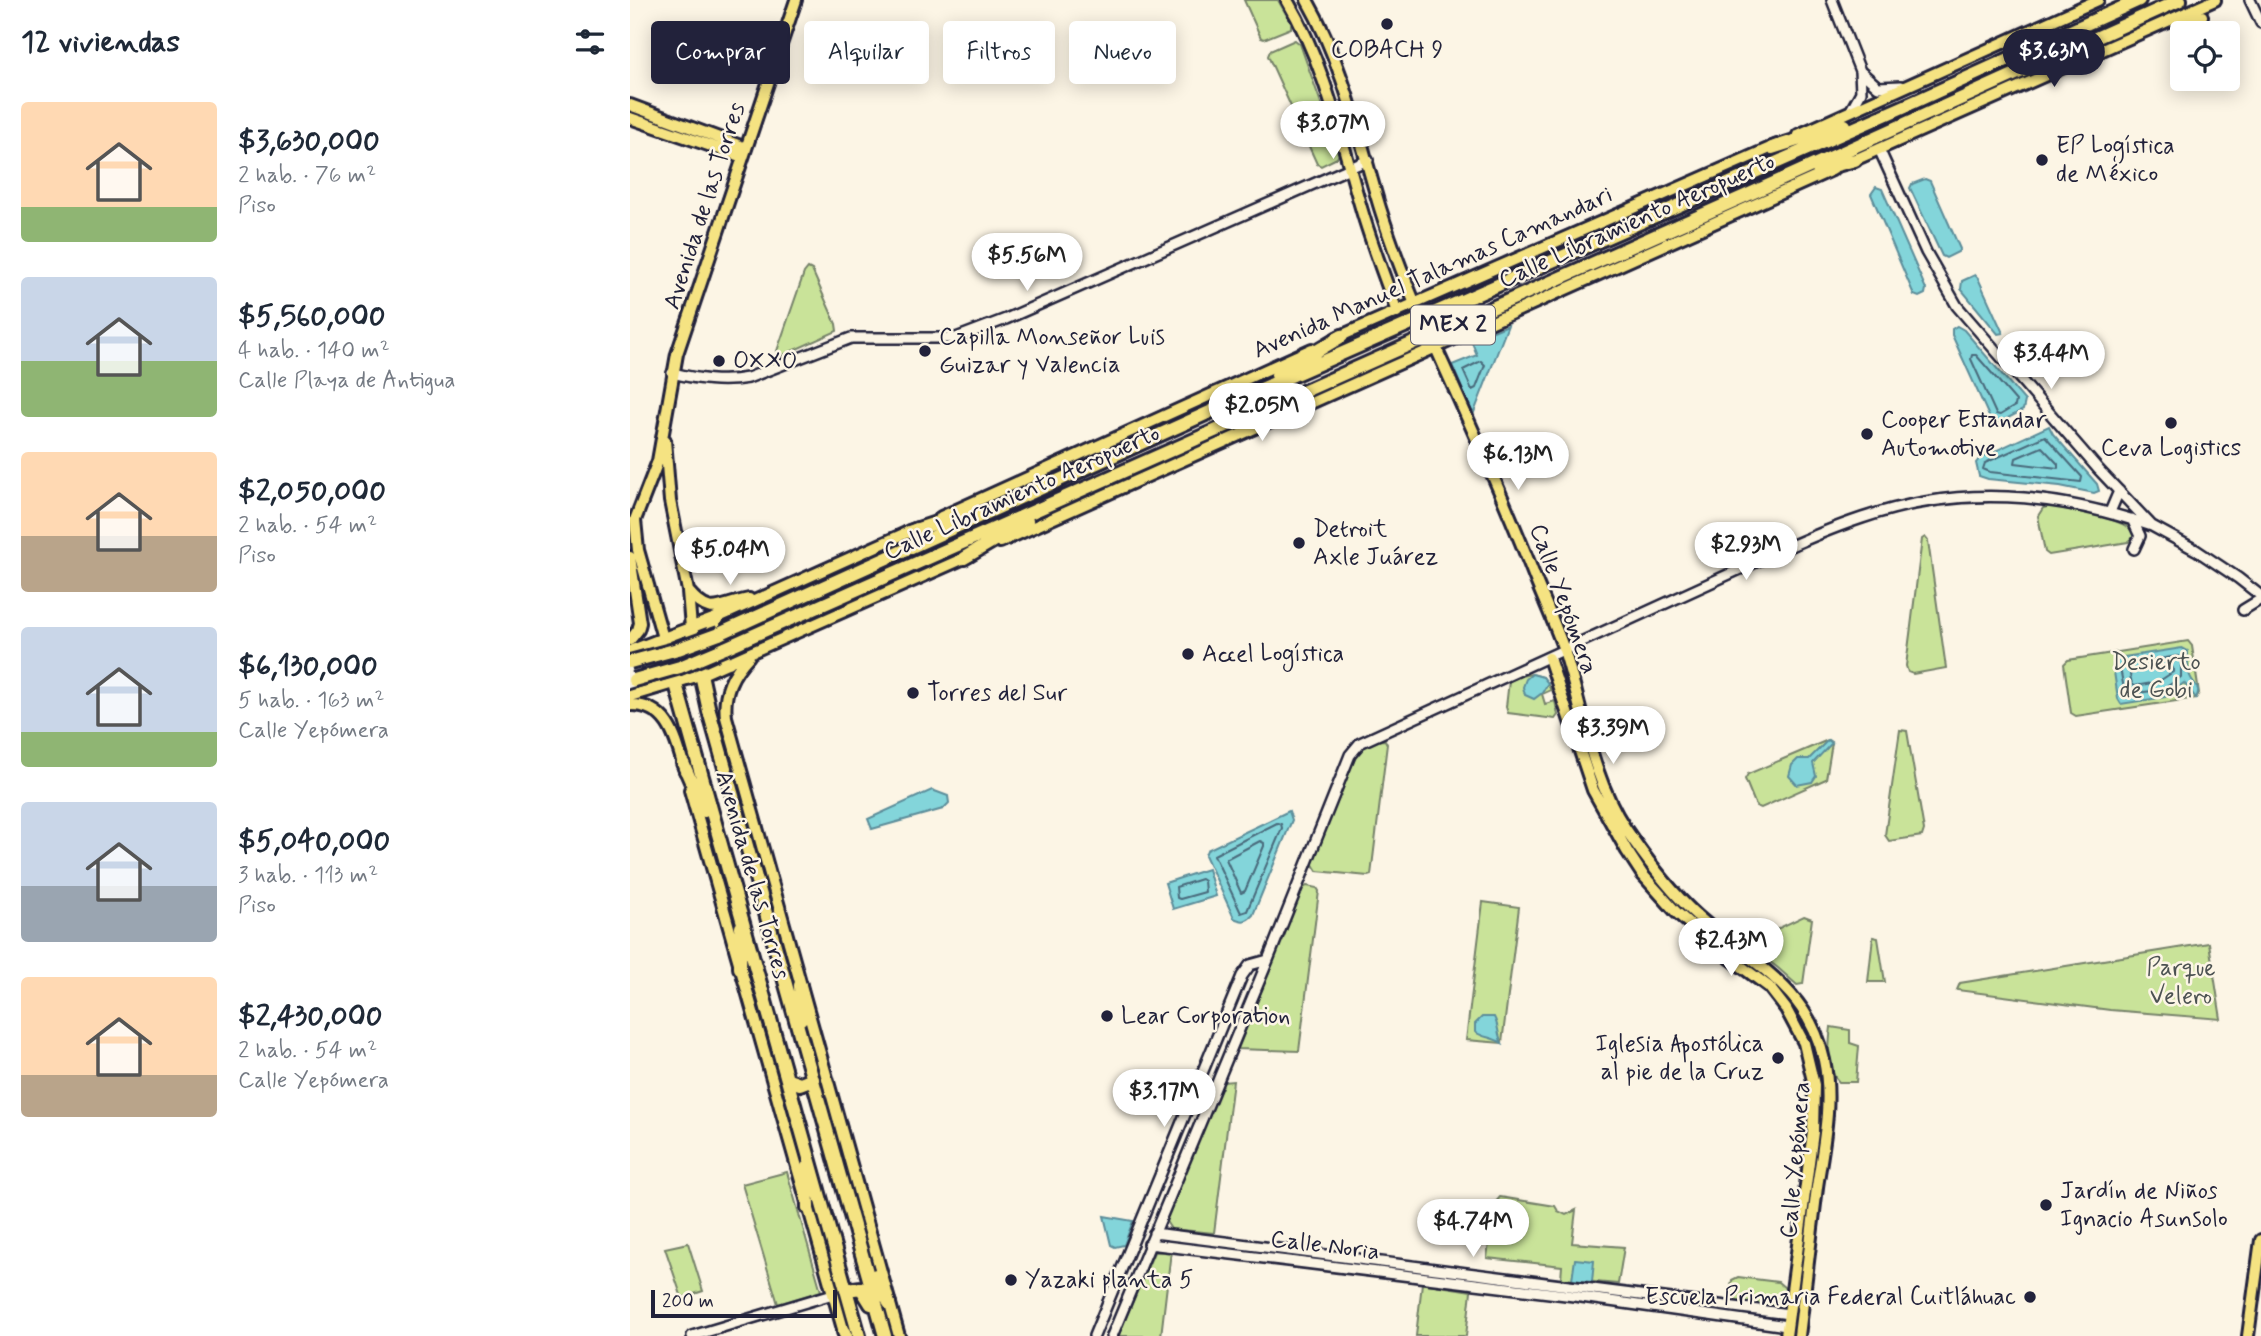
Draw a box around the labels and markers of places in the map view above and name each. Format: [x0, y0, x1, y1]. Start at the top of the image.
marker: COBACH 9 [1379, 16, 1395, 32]
pin: $3.63M [1997, 29, 2111, 89]
place label: COBACH 9 [1331, 35, 1443, 66]
pin: $3.07M [1276, 102, 1390, 161]
place label: EP Logística de México [2056, 131, 2175, 190]
marker: EP Logística de México [2034, 152, 2050, 168]
pin: $5.56M [970, 233, 1084, 293]
place label: Capilla Monseñor Luis Guizar y Valencia [939, 322, 1165, 381]
pin: $3.44M [1994, 332, 2108, 391]
marker: Capilla Monseñor Luis Guizar y Valencia [917, 343, 933, 359]
place label: OXXO [733, 346, 797, 377]
marker: OXXO [711, 353, 727, 369]
pin: $2.05M [1205, 384, 1319, 443]
place label: Cooper Estandar Automotive [1881, 405, 2047, 464]
marker: Ceva Logistics [2163, 415, 2179, 431]
marker: Cooper Estandar Automotive [1859, 426, 1875, 442]
pin: $6.13M [1461, 433, 1575, 492]
place label: Ceva Logistics [2101, 433, 2242, 464]
place label: Detroit Axle Juárez [1313, 514, 1438, 573]
pin: $2.93M [1689, 522, 1803, 582]
pin: $5.04M [673, 528, 787, 587]
marker: Detroit Axle Juárez [1291, 535, 1307, 551]
place label: Accel Logística [1202, 639, 1344, 672]
marker: Accel Logística [1180, 646, 1196, 662]
place label: Torres del Sur [927, 678, 1067, 709]
marker: Torres del Sur [905, 685, 921, 701]
pin: $3.39M [1556, 706, 1670, 766]
pin: $2.43M [1674, 918, 1788, 978]
place label: Lear Corporation [1121, 1001, 1290, 1032]
marker: Lear Corporation [1099, 1008, 1115, 1024]
place label: Iglesia Apostólica al pie de la Cruz [1595, 1029, 1764, 1088]
marker: Iglesia Apostólica al pie de la Cruz [1770, 1050, 1786, 1066]
pin: $3.17M [1107, 1070, 1221, 1129]
place label: Jardín de Niños Ignacio Asunsolo [2060, 1176, 2228, 1235]
marker: Jardín de Niños Ignacio Asunsolo [2038, 1197, 2054, 1213]
pin: $4.74M [1416, 1200, 1530, 1259]
place label: Yazaki planta 5 [1025, 1265, 1193, 1296]
marker: Yazaki planta 5 [1003, 1272, 1019, 1288]
place label: Escuela Primaria Federal Cuitláhuac [1645, 1282, 2016, 1313]
marker: Escuela Primaria Federal Cuitláhuac [2022, 1289, 2038, 1305]

